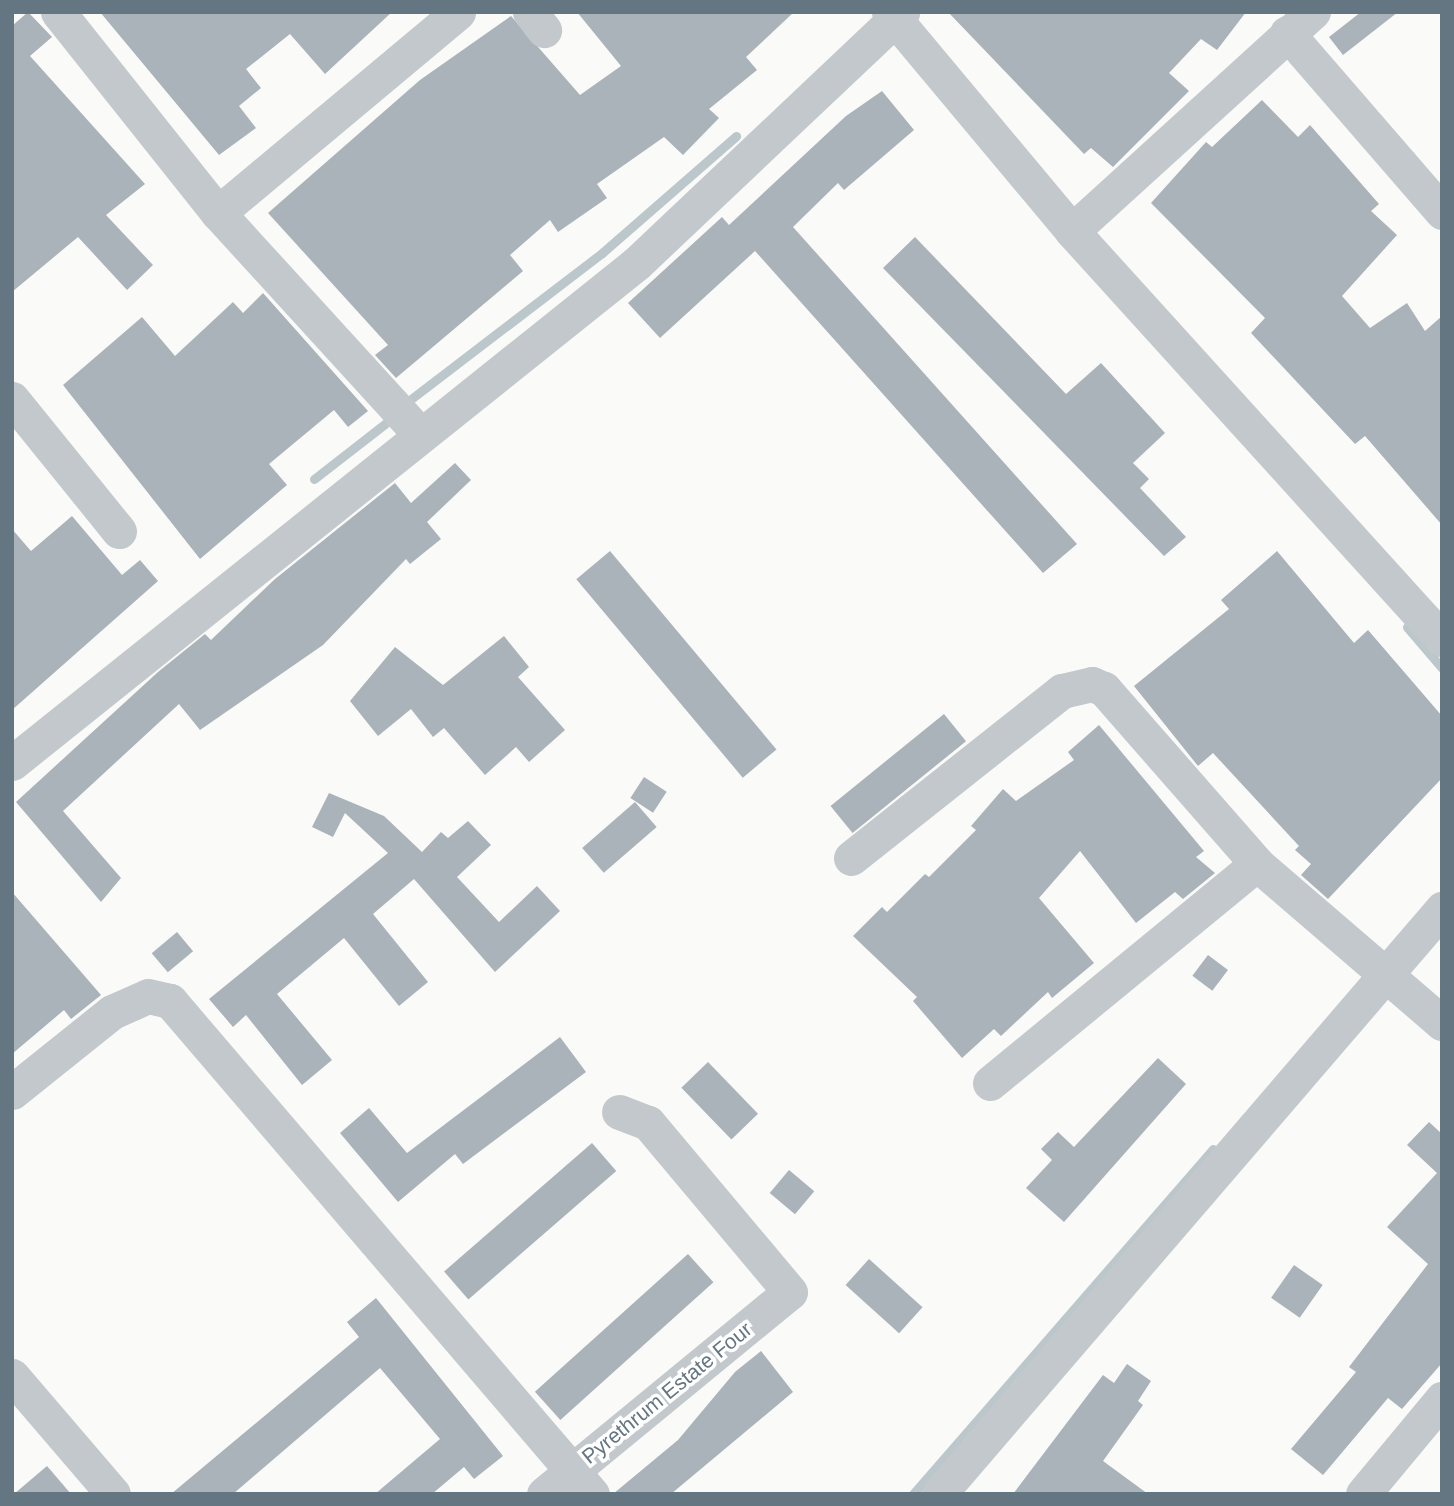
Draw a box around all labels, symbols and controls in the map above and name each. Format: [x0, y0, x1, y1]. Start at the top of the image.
street label: Pyrethrum Estate Four [577, 1317, 757, 1469]

